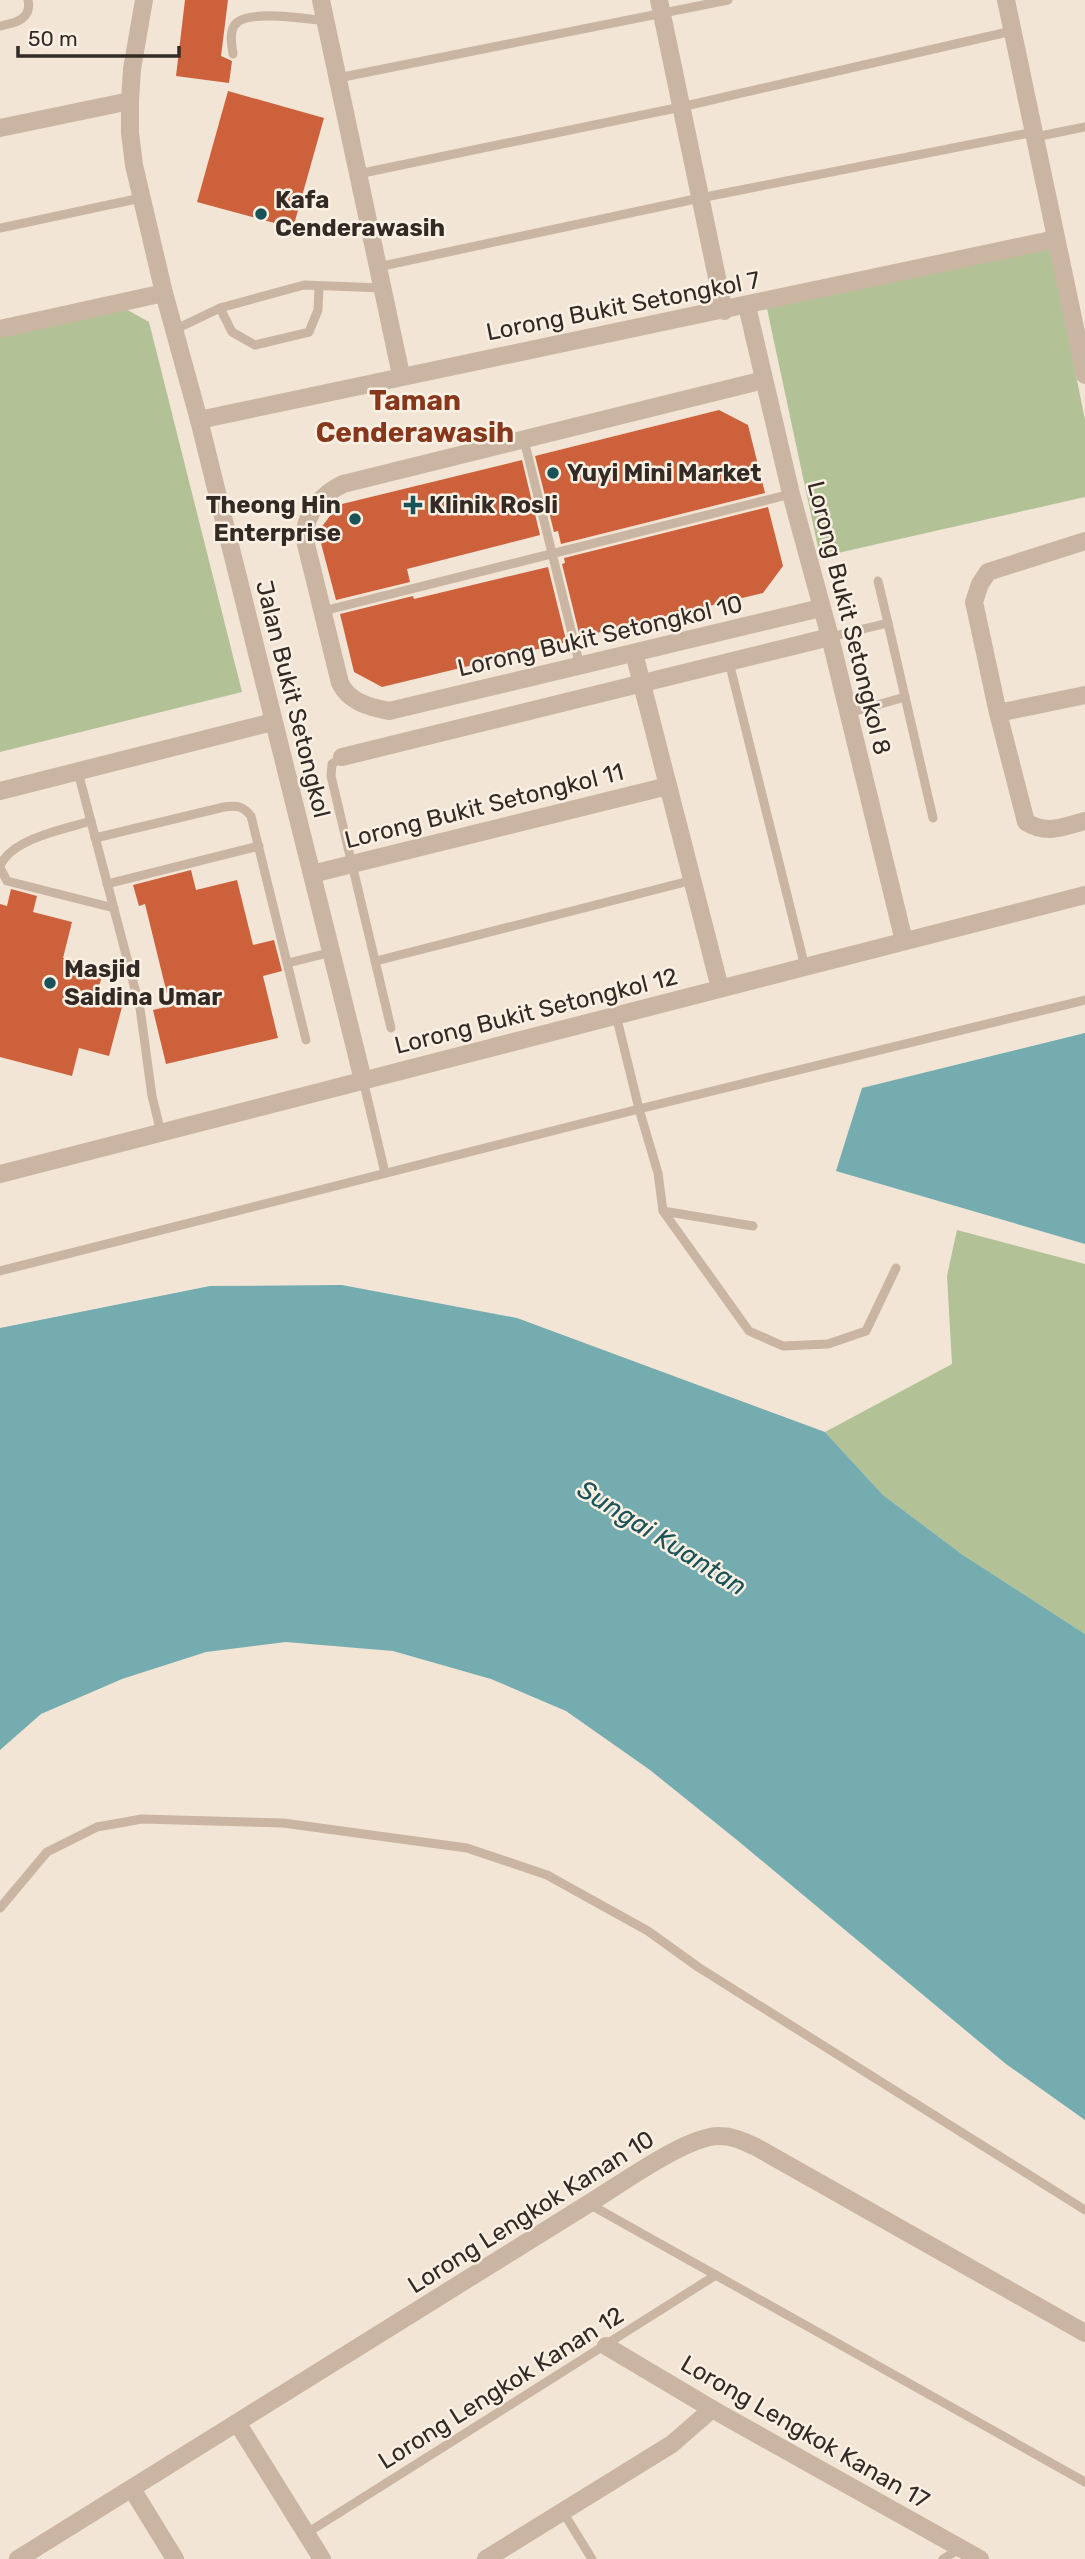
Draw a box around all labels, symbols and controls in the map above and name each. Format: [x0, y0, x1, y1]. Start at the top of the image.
scale bar [18, 14, 178, 58]
text: 50 m [28, 26, 78, 51]
place label: Kafa Cenderawasih [275, 186, 445, 242]
marker: Kafa Cenderawasih [253, 206, 269, 222]
street label: Lorong Bukit Setongkol 7 [484, 266, 762, 346]
district label: Taman Cenderawasih [316, 384, 514, 449]
place label: Yuyi Mini Market [567, 459, 762, 487]
marker: Yuyi Mini Market [545, 465, 561, 481]
street label: Lorong Bukit Setongkol 8 [801, 478, 897, 758]
place label: Theong Hin Enterprise [206, 491, 341, 547]
place label: Klinik Rosli [429, 491, 558, 519]
marker: Klinik Rosli [403, 495, 423, 515]
marker: Theong Hin Enterprise [347, 511, 363, 527]
street label: Jalan Bukit Setongkol [250, 577, 336, 821]
street label: Lorong Bukit Setongkol 10 [455, 590, 745, 682]
street label: Lorong Bukit Setongkol 11 [342, 758, 626, 854]
place label: Masjid Saidina Umar [64, 955, 222, 1011]
street label: Lorong Bukit Setongkol 12 [392, 962, 680, 1060]
marker: Masjid Saidina Umar [42, 975, 58, 991]
water label: Sungai Kuantan [572, 1474, 752, 1602]
street label: Lorong Lengkok Kanan 10 [403, 2125, 659, 2299]
street label: Lorong Lengkok Kanan 12 [373, 2301, 629, 2475]
street label: Lorong Lengkok Kanan 17 [676, 2349, 934, 2515]

